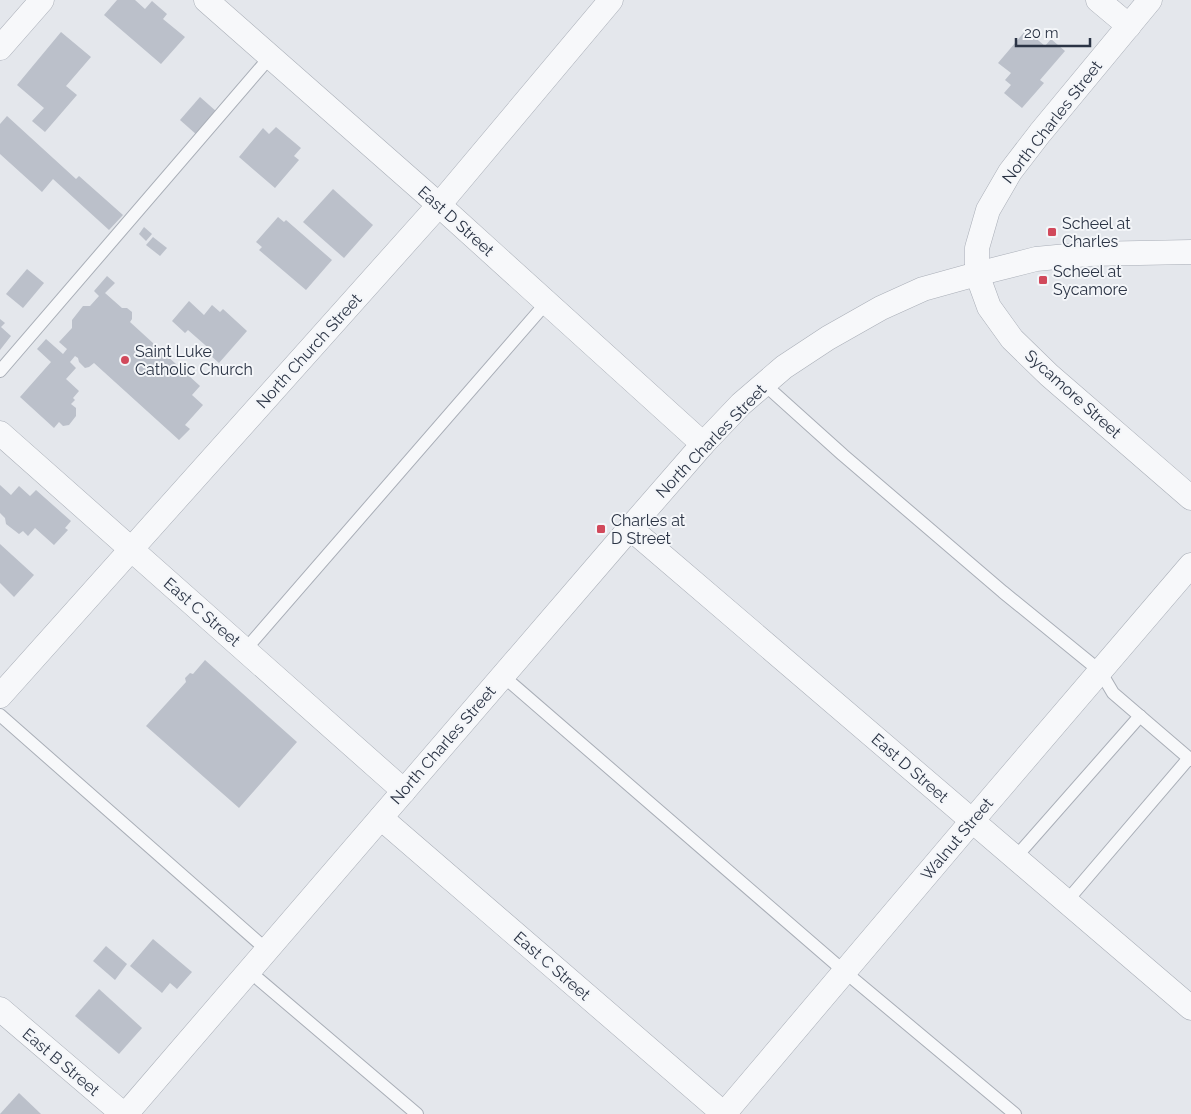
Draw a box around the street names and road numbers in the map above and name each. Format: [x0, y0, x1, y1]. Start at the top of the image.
street label: North Charles Street [998, 56, 1106, 187]
street label: East D Street [414, 182, 498, 260]
street label: North Church Street [252, 289, 366, 412]
street label: Sycamore Street [1021, 346, 1125, 443]
street label: North Charles Street [652, 380, 771, 502]
street label: East C Street [160, 574, 245, 651]
street label: North Charles Street [386, 681, 500, 808]
street label: East D Street [868, 730, 953, 807]
street label: Walnut Street [917, 793, 997, 884]
street label: East C Street [510, 928, 595, 1005]
street label: East B Street [19, 1024, 104, 1100]

